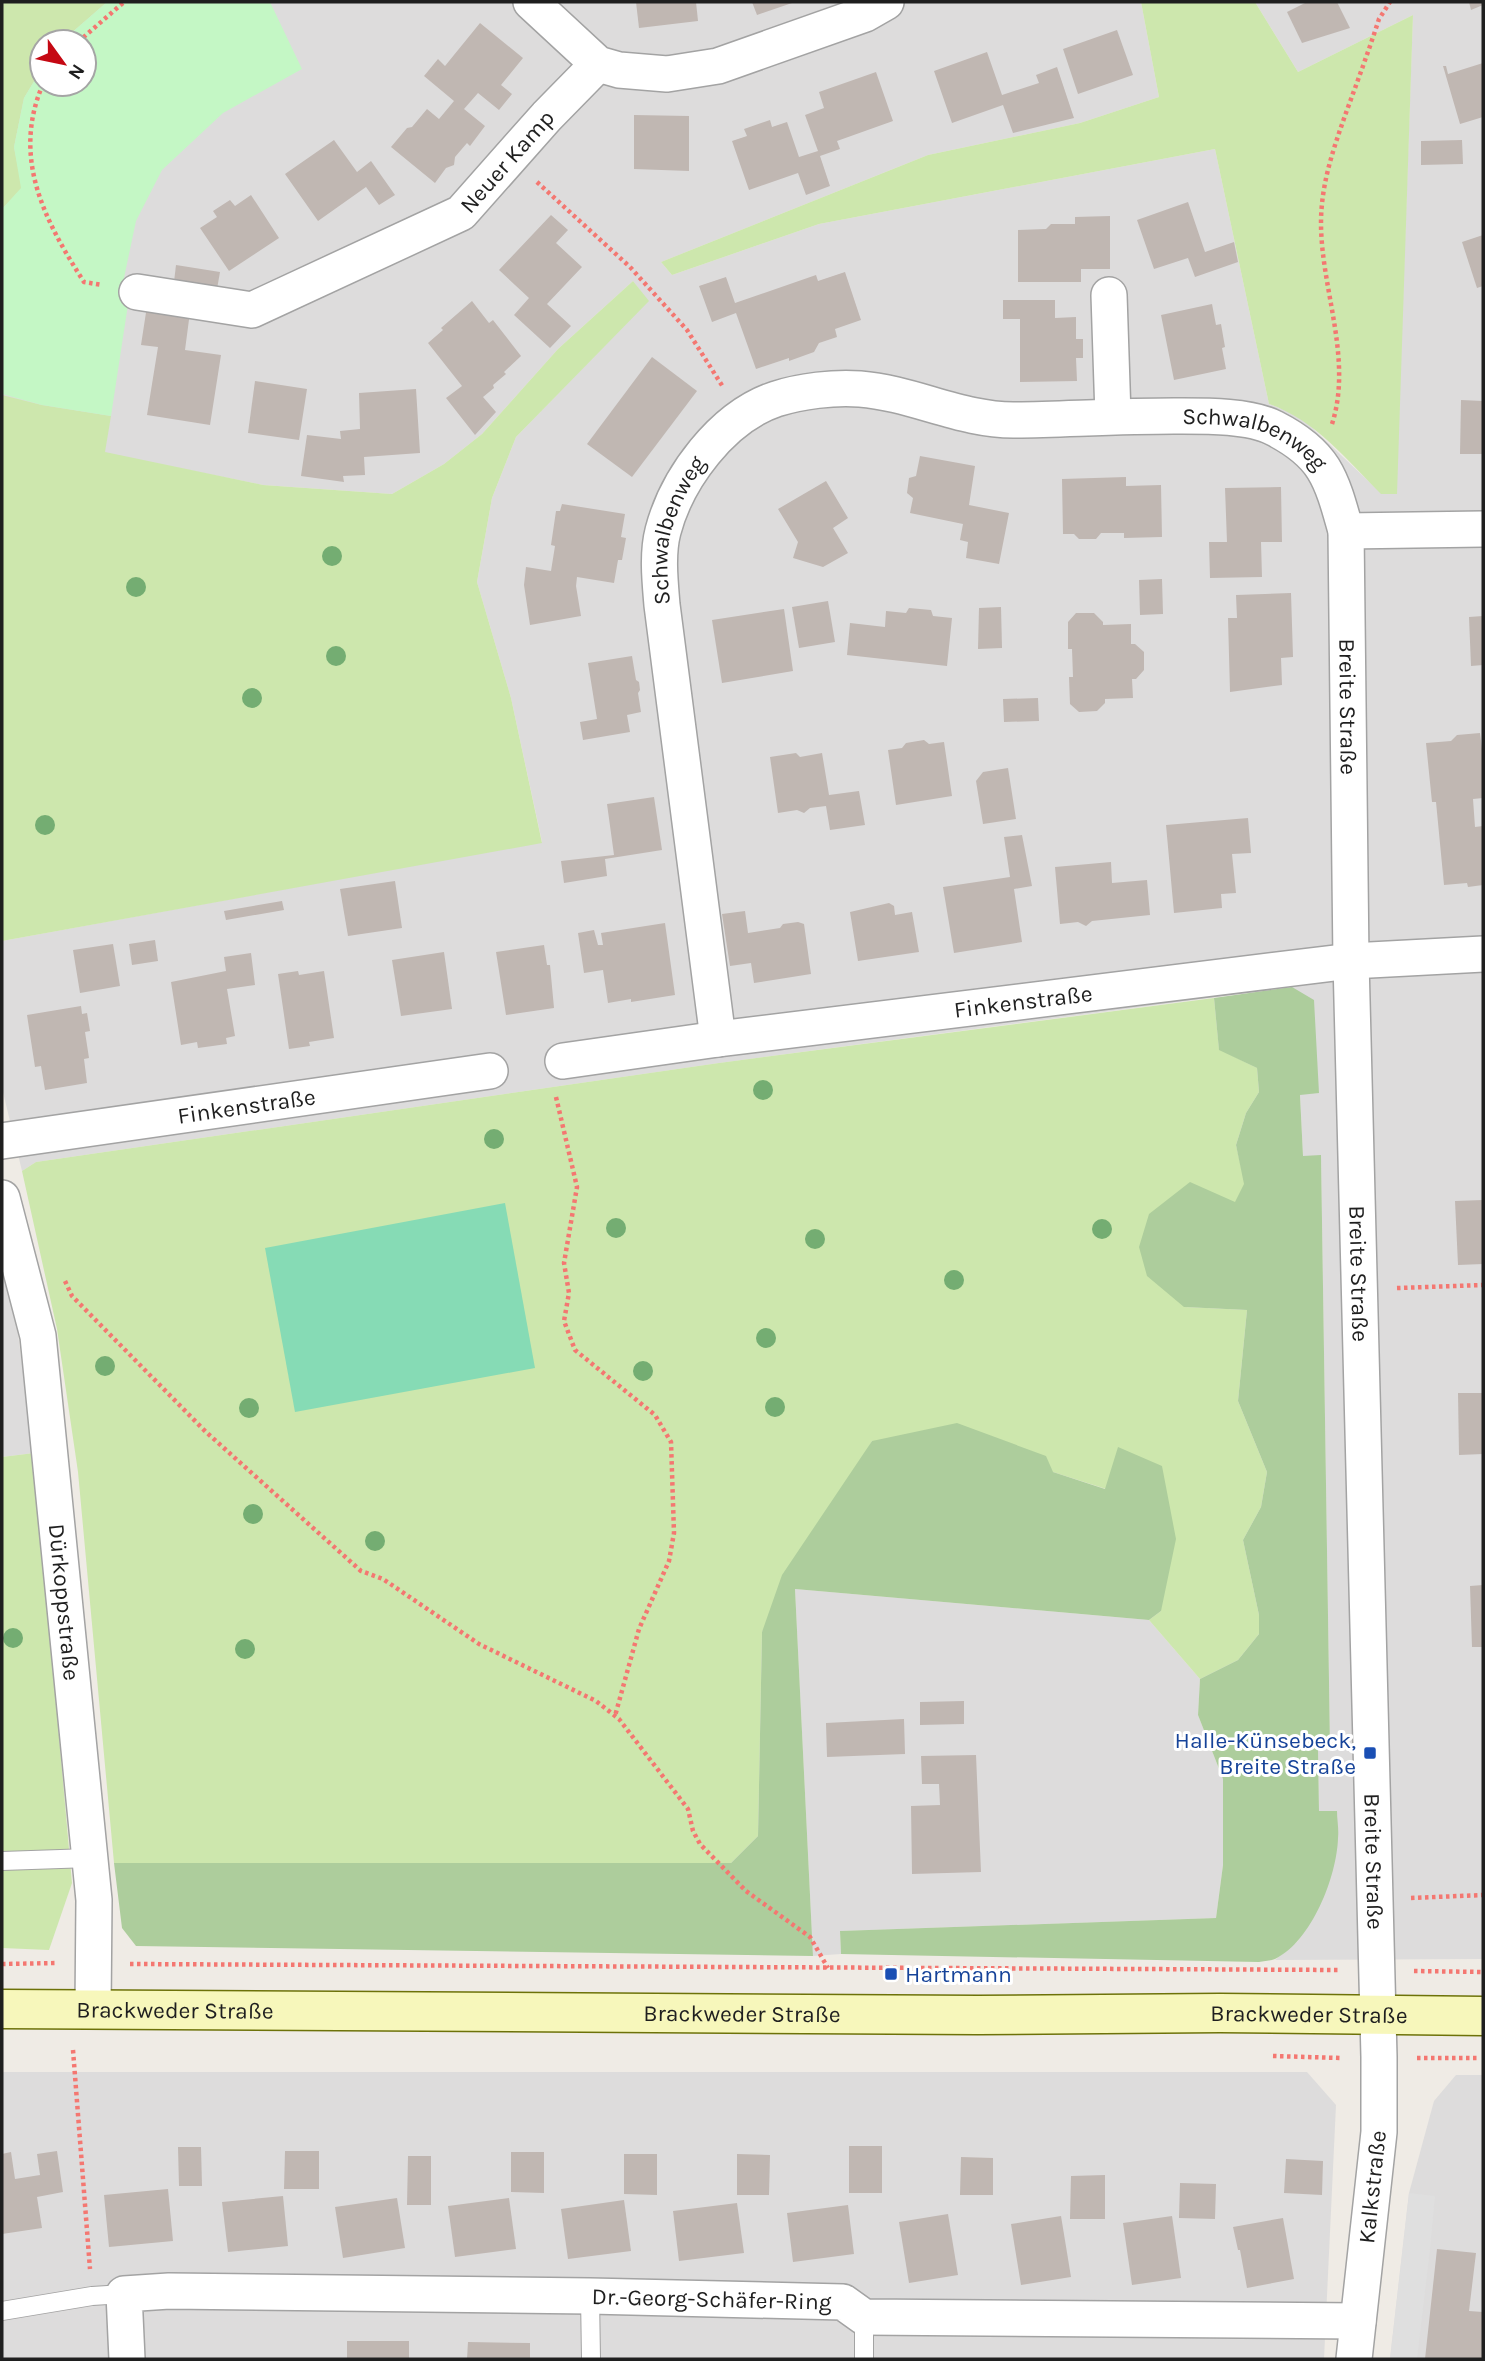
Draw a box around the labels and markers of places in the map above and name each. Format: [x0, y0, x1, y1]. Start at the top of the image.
place label: Halle-Künsebeck, Breite Straße [1175, 1727, 1356, 1780]
marker: Halle-Künsebeck, Breite Straße [1362, 1745, 1378, 1761]
place label: Hartmann [905, 1961, 1012, 1988]
marker: Hartmann [883, 1966, 899, 1982]

